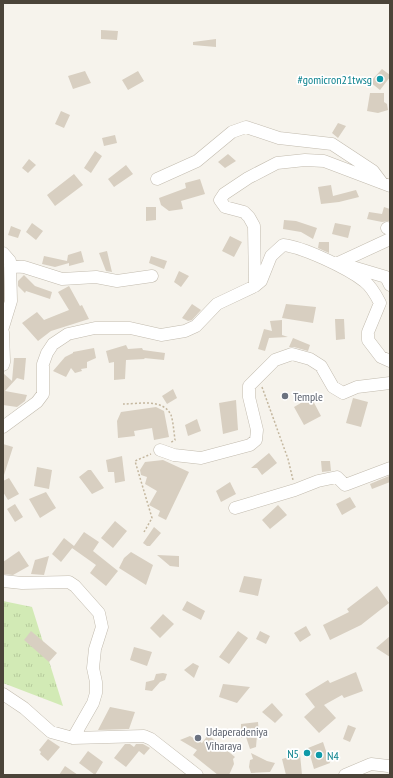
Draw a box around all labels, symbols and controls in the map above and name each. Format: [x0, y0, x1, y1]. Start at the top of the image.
place label: #gomicron21twsg [297, 72, 372, 87]
marker: #gomicron21twsg [375, 74, 385, 84]
place label: Temple [293, 389, 323, 404]
marker: Temple [280, 391, 290, 401]
place label: Udaperadeniya Viharaya [205, 724, 268, 753]
marker: Udaperadeniya Viharaya [193, 733, 203, 743]
place label: N5 [287, 746, 299, 761]
marker: N5 [302, 748, 312, 758]
place label: N4 [327, 748, 339, 763]
marker: N4 [314, 750, 324, 760]

